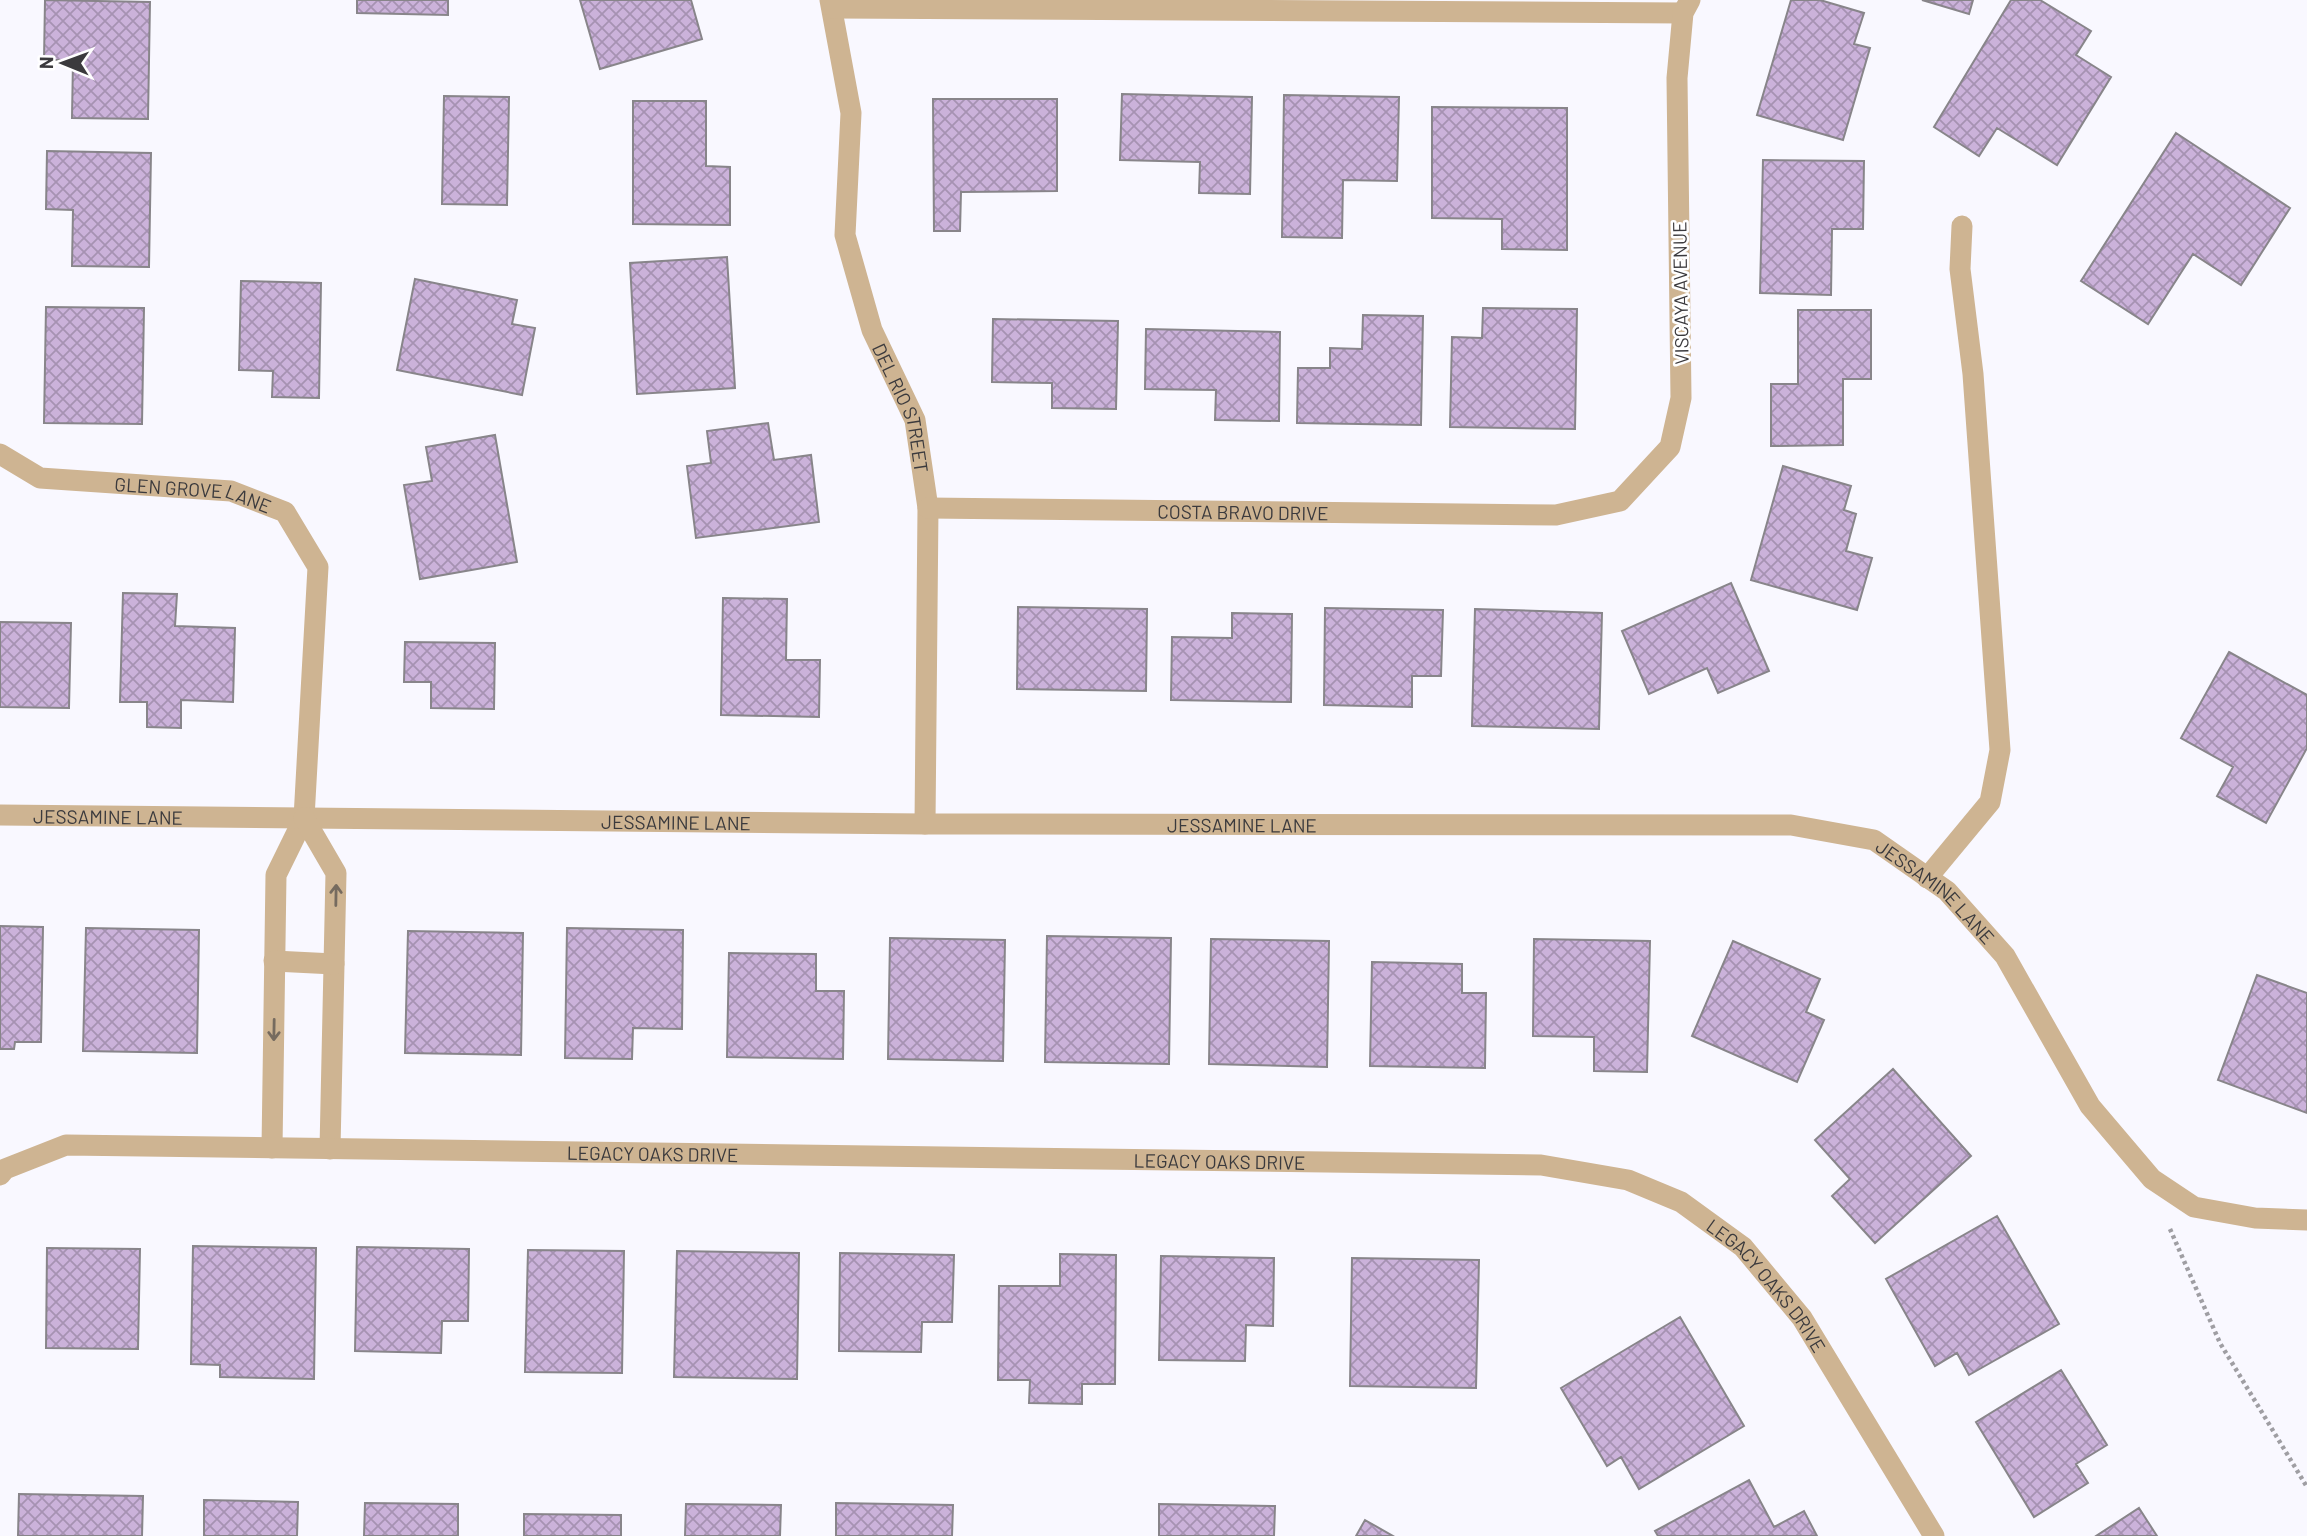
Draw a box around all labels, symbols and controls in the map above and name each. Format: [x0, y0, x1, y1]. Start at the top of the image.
north arrow [28, 28, 98, 98]
text: N [34, 56, 57, 69]
street label: VISCAYA AVENUE [1667, 221, 1693, 365]
street label: DEL RIO STREET [868, 339, 934, 474]
street label: GLEN GROVE LANE [114, 472, 275, 517]
street label: COSTA BRAVO DRIVE [1157, 499, 1329, 524]
street label: JESSAMINE LANE [33, 804, 183, 828]
street label: JESSAMINE LANE [601, 809, 751, 834]
street label: JESSAMINE LANE [1167, 813, 1317, 836]
street label: JESSAMINE LANE [1872, 834, 2000, 948]
one-way arrow [329, 884, 342, 907]
one-way arrow [267, 1018, 280, 1041]
street label: LEGACY OAKS DRIVE [567, 1140, 739, 1166]
street label: LEGACY OAKS DRIVE [1134, 1148, 1306, 1173]
street label: LEGACY OAKS DRIVE [1703, 1213, 1831, 1356]

